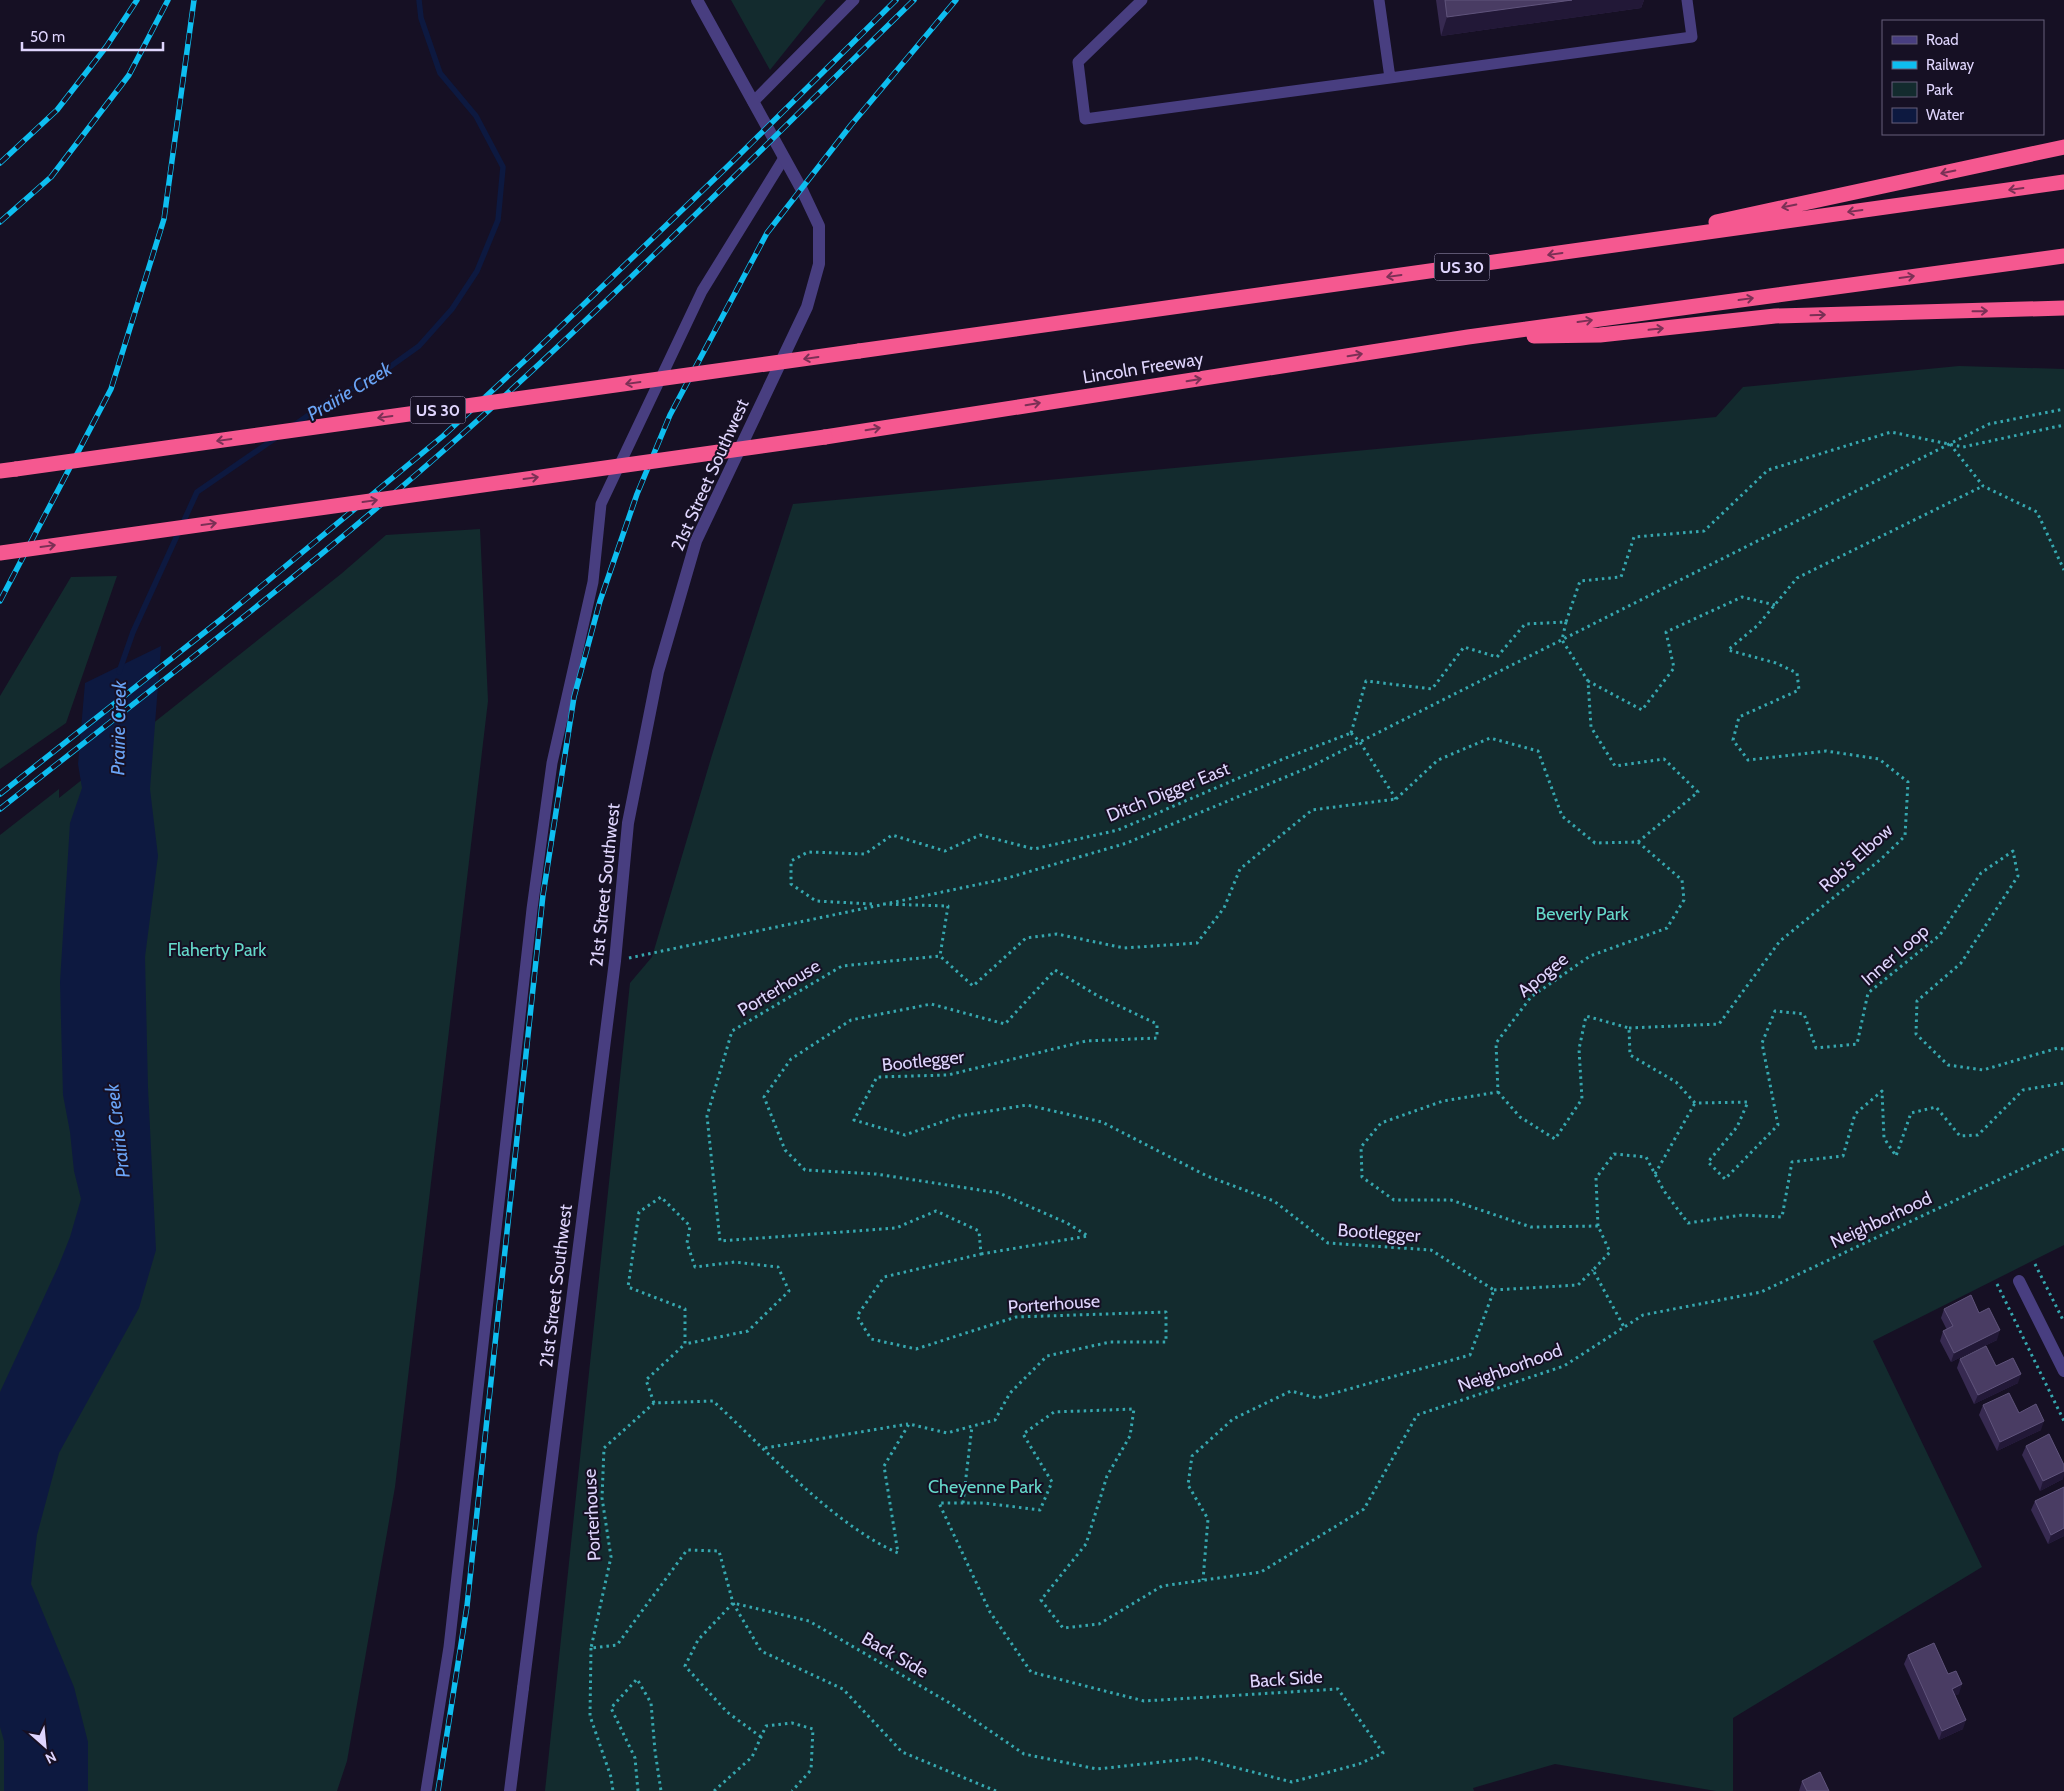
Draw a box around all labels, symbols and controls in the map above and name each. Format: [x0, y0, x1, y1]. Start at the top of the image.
scale bar [22, 20, 164, 52]
legend [1882, 20, 2044, 135]
text: 50 m [30, 28, 65, 46]
text: Road [1926, 31, 1959, 49]
text: Railway [1926, 56, 1975, 74]
text: Park [1926, 81, 1953, 99]
text: Water [1926, 106, 1964, 124]
one-way arrow [1940, 168, 1956, 177]
one-way arrow [2008, 184, 2024, 194]
one-way arrow [1781, 202, 1797, 211]
one-way arrow [1847, 207, 1863, 217]
one-way arrow [1548, 249, 1564, 259]
road number: US 30 [1434, 253, 1490, 280]
one-way arrow [1387, 272, 1403, 282]
one-way arrow [1899, 272, 1915, 282]
one-way arrow [1738, 294, 1754, 304]
one-way arrow [1972, 306, 1988, 315]
one-way arrow [1810, 310, 1826, 320]
one-way arrow [1577, 316, 1593, 326]
one-way arrow [1648, 324, 1664, 334]
street label: Lincoln Freeway [1081, 348, 1205, 388]
one-way arrow [1346, 349, 1362, 359]
one-way arrow [804, 353, 820, 363]
water label: Prairie Creek [303, 357, 396, 426]
one-way arrow [1186, 374, 1202, 384]
one-way arrow [625, 378, 641, 388]
street label: 21st Street Southwest [667, 395, 753, 555]
road number: US 30 [410, 396, 466, 424]
one-way arrow [1025, 399, 1041, 409]
one-way arrow [378, 413, 394, 423]
one-way arrow [865, 424, 881, 434]
one-way arrow [217, 435, 233, 445]
one-way arrow [523, 473, 539, 483]
one-way arrow [362, 496, 378, 506]
one-way arrow [201, 518, 217, 528]
one-way arrow [40, 541, 56, 551]
water label: Prairie Creek [106, 680, 131, 775]
street label: Ditch Digger East [1103, 757, 1233, 827]
street label: 21st Street Southwest [585, 802, 625, 968]
street label: Rob's Elbow [1815, 819, 1897, 897]
park label: Beverly Park [1535, 903, 1630, 925]
street label: Inner Loop [1857, 920, 1933, 990]
park label: Flaherty Park [168, 939, 267, 961]
street label: Apogee [1513, 948, 1573, 1002]
street label: Porterhouse [734, 955, 824, 1021]
street label: Bootlegger [881, 1046, 966, 1076]
water label: Prairie Creek [100, 1082, 135, 1179]
street label: Neighborhood [1827, 1187, 1935, 1253]
street label: 21st Street Southwest [535, 1203, 577, 1369]
street label: Bootlegger [1337, 1219, 1421, 1247]
street label: Porterhouse [1007, 1290, 1101, 1318]
street label: Neighborhood [1455, 1339, 1565, 1397]
street label: Porterhouse [579, 1468, 605, 1562]
park label: Cheyenne Park [928, 1476, 1043, 1498]
street label: Back Side [858, 1627, 932, 1683]
street label: Back Side [1249, 1665, 1323, 1693]
north arrow [20, 1721, 70, 1771]
text: N [42, 1747, 59, 1768]

